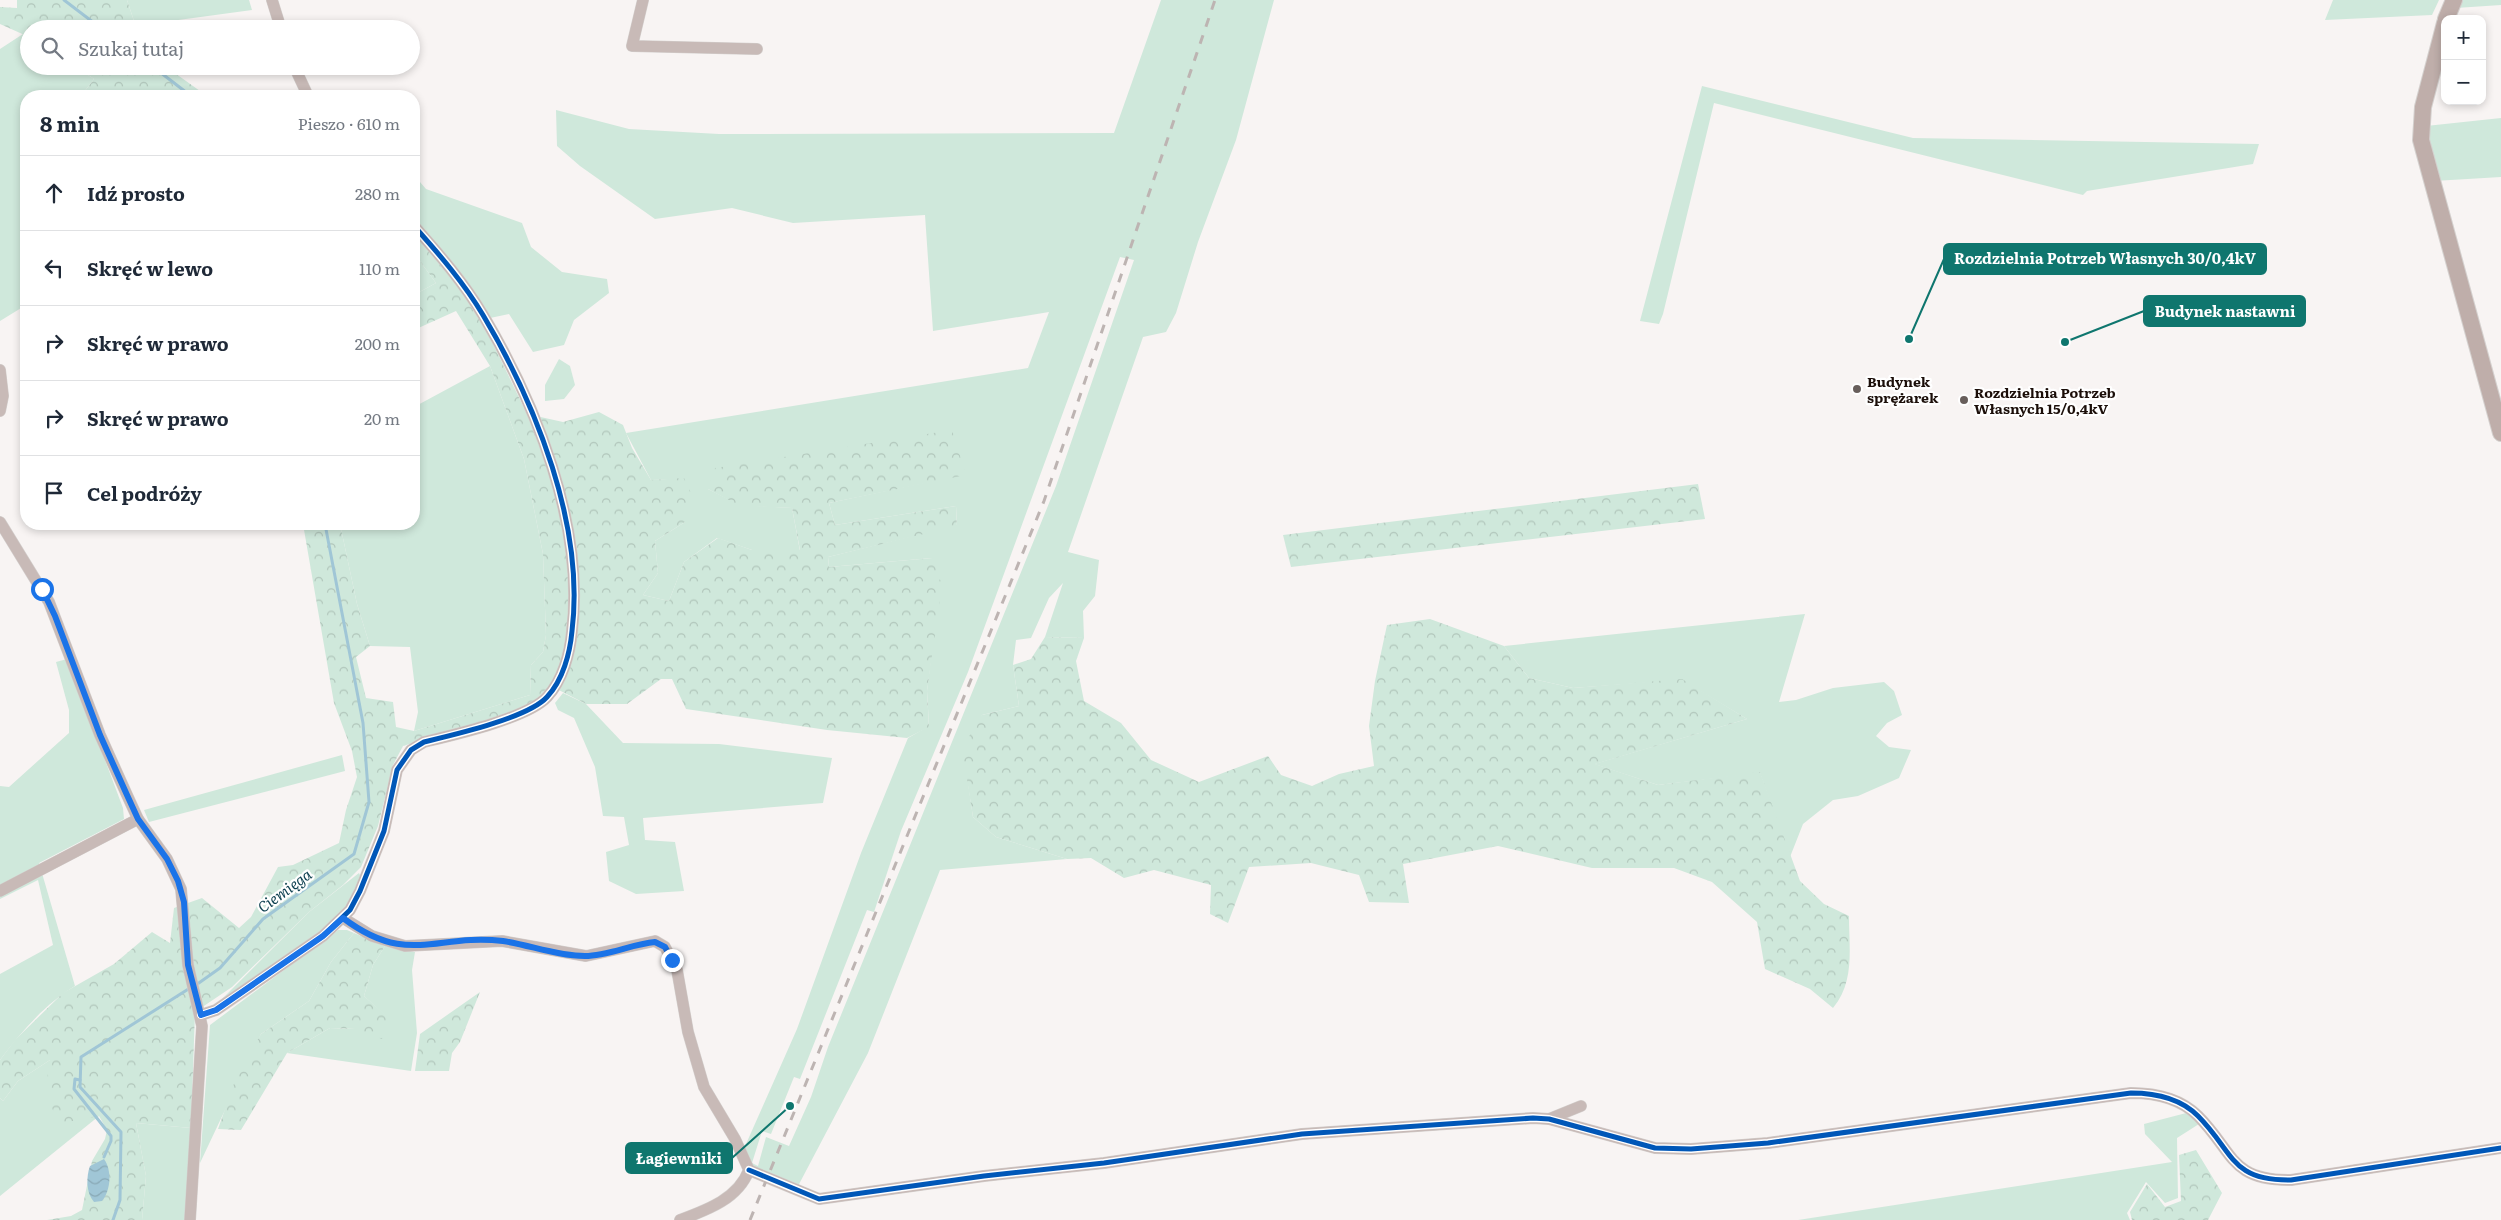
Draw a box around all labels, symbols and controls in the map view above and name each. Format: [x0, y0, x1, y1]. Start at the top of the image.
map controls [2441, 15, 2486, 105]
button: + [2441, 15, 2486, 60]
search box [20, 20, 420, 75]
icon: search [38, 34, 66, 62]
text: Szukaj tutaj [78, 34, 184, 62]
button: − [2441, 60, 2486, 105]
text: 8 min [40, 107, 100, 138]
text: Pieszo · 610 m [298, 111, 400, 135]
icon: ahead [40, 179, 68, 207]
text: Idź prosto [87, 179, 185, 207]
text: 280 m [355, 181, 400, 205]
callout: Rozdzielnia Potrzeb Własnych 30/0,4kV [1944, 244, 2266, 274]
text: Rozdzielnia Potrzeb Własnych 30/0,4kV [1954, 246, 2257, 269]
icon: left [40, 254, 68, 282]
text: Skręć w lewo [87, 254, 213, 282]
text: 110 m [359, 256, 400, 280]
callout: Budynek nastawni [2144, 296, 2305, 326]
text: Budynek nastawni [2155, 299, 2296, 322]
icon: right [40, 329, 68, 357]
text: Skręć w prawo [87, 329, 229, 357]
text: 200 m [355, 331, 400, 355]
place label: Budynek sprężarek [1867, 371, 1939, 407]
place label: Rozdzielnia Potrzeb Własnych 15/0,4kV [1974, 382, 2116, 418]
marker: Budynek sprężarek [1851, 383, 1863, 395]
marker: Rozdzielnia Potrzeb Własnych 15/0,4kV [1958, 394, 1970, 406]
icon: right [40, 404, 68, 432]
text: Skręć w prawo [87, 404, 229, 432]
text: 20 m [364, 406, 400, 430]
icon: arrive [40, 479, 68, 507]
text: Cel podróży [87, 479, 202, 507]
route start [31, 578, 54, 601]
water label: Ciemięga [252, 862, 316, 918]
route end [661, 949, 684, 972]
callout: Łagiewniki [626, 1143, 732, 1173]
text: Łagiewniki [636, 1146, 723, 1169]

